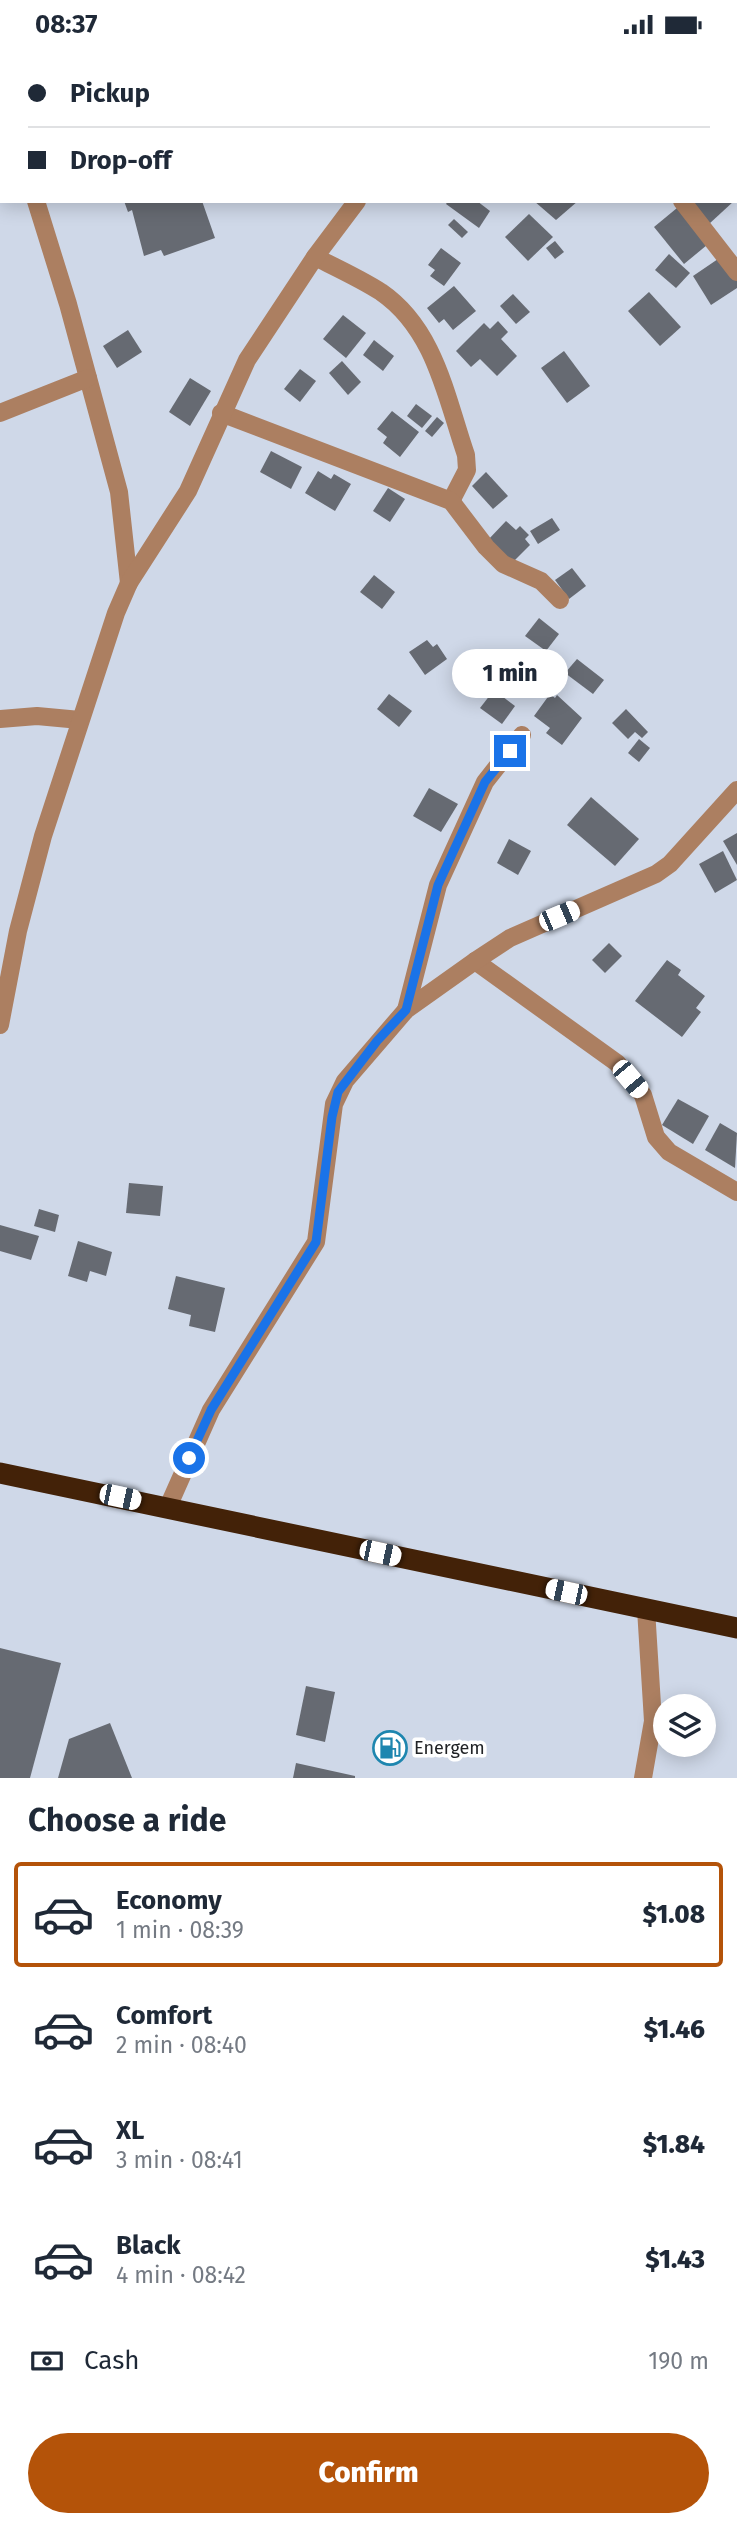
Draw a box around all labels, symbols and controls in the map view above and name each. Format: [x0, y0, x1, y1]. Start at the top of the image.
text: 08:37 [35, 9, 98, 40]
text: Pickup [70, 78, 150, 109]
text: Drop-off [70, 145, 172, 176]
callout: 1 min [452, 649, 568, 699]
text: 1 min [482, 659, 538, 687]
route end [494, 735, 526, 767]
car [536, 898, 583, 934]
car [609, 1056, 652, 1102]
route start [173, 1442, 205, 1474]
car [98, 1482, 143, 1512]
car [358, 1538, 403, 1568]
car [544, 1577, 589, 1607]
map controls [653, 1694, 716, 1757]
button: layers [653, 1694, 716, 1757]
fuel station icon: Energem [371, 1729, 409, 1767]
place label: Energem [414, 1737, 485, 1759]
text: Choose a ride [28, 1801, 226, 1839]
icon: car [32, 1883, 95, 1946]
text: Economy [116, 1885, 222, 1916]
text: $1.08 [643, 1899, 705, 1930]
text: 1 min · 08:39 [116, 1916, 244, 1944]
icon: car [32, 1998, 95, 2061]
text: Comfort [116, 2000, 212, 2031]
text: $1.46 [644, 2014, 705, 2045]
text: 2 min · 08:40 [116, 2031, 247, 2059]
icon: car [32, 2113, 95, 2176]
text: XL [116, 2115, 144, 2146]
text: $1.84 [643, 2129, 705, 2160]
text: 3 min · 08:41 [116, 2146, 243, 2174]
icon: car [32, 2228, 95, 2291]
text: Black [116, 2230, 181, 2261]
text: $1.43 [645, 2244, 705, 2275]
text: 4 min · 08:42 [116, 2261, 246, 2289]
icon: cash [28, 2342, 66, 2380]
text: Cash [84, 2345, 140, 2376]
text: 190 m [648, 2347, 709, 2375]
button: Confirm [28, 2433, 709, 2513]

